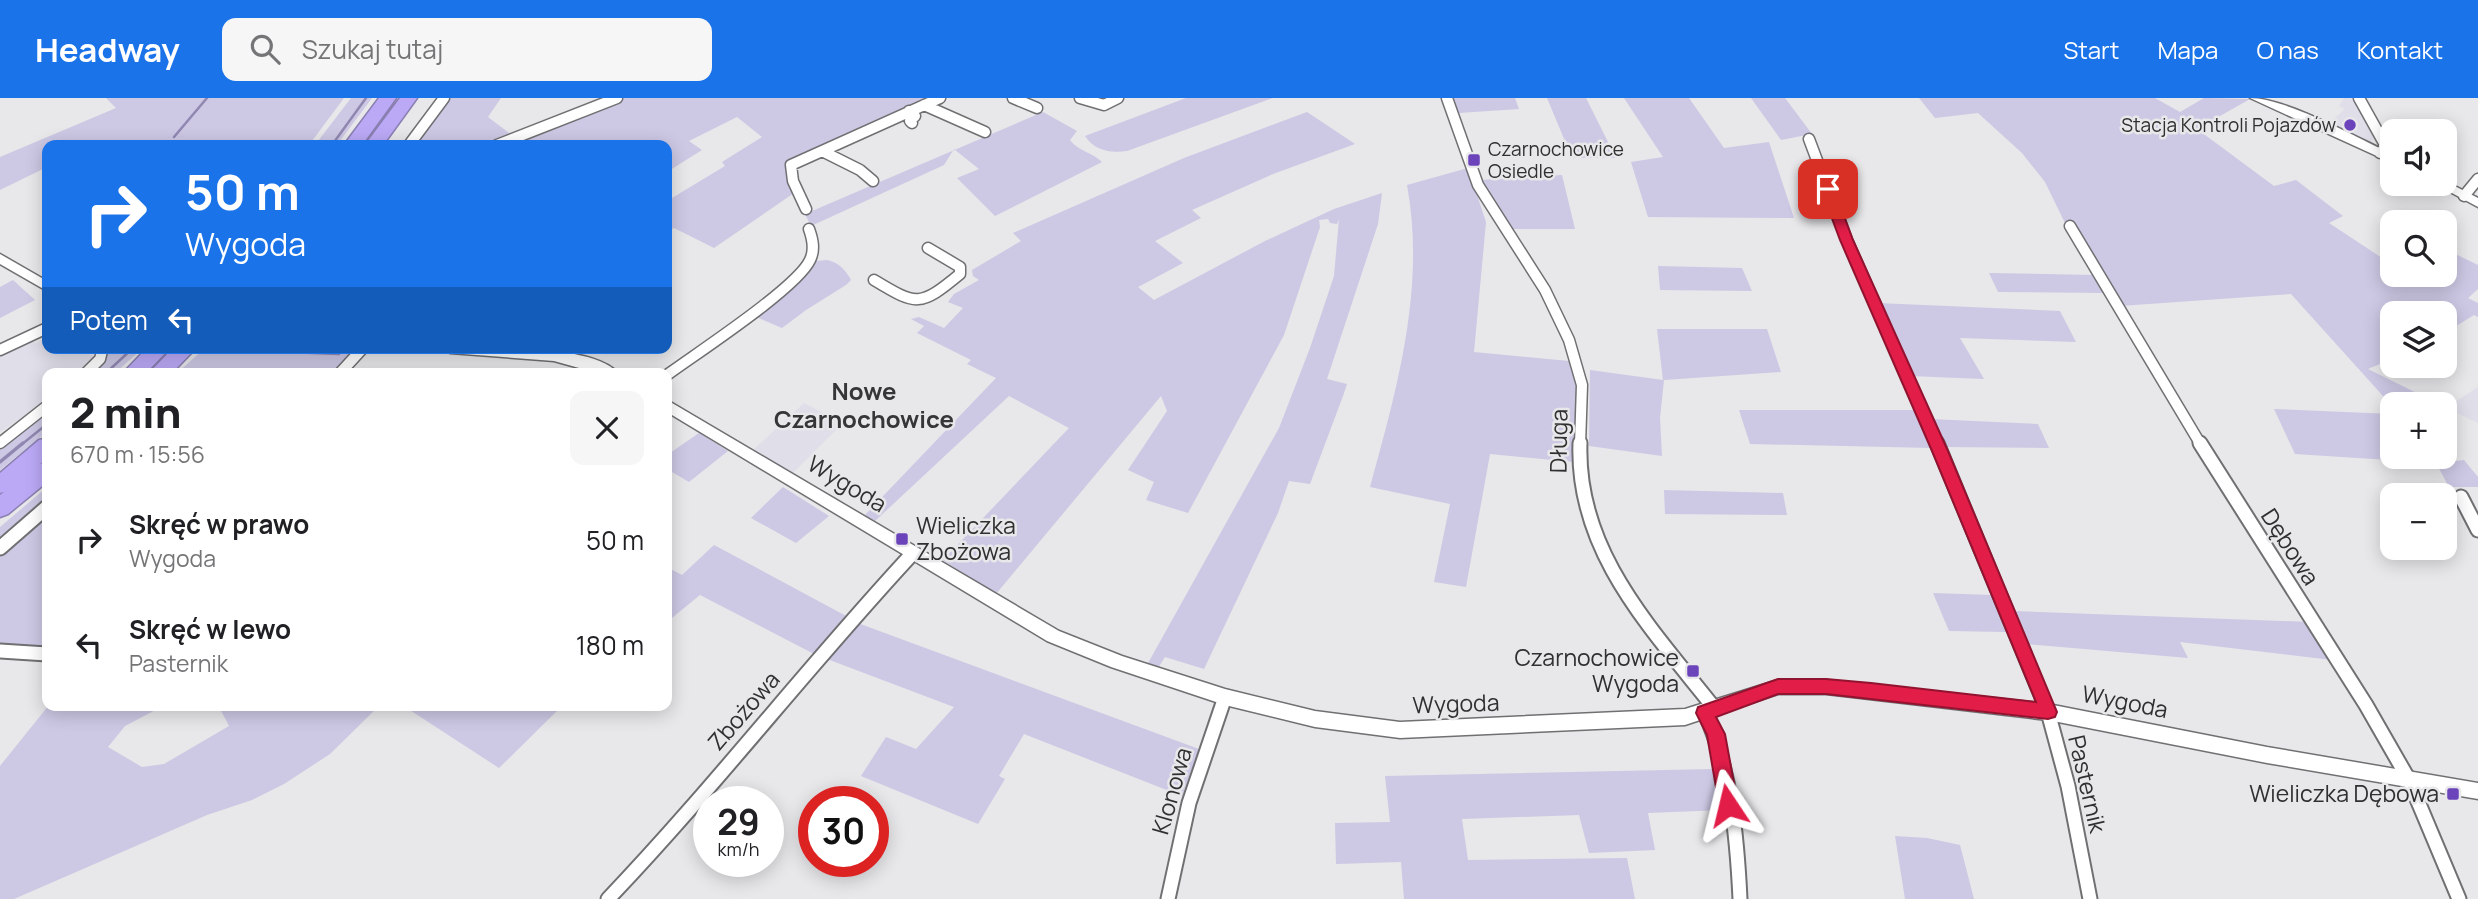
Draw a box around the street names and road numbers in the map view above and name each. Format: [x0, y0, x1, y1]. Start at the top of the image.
street label: Długa [1541, 409, 1575, 473]
street label: Wygoda [802, 447, 893, 519]
street label: Dębowa [2254, 502, 2328, 591]
street label: Zbożowa [700, 664, 786, 757]
street label: Wygoda [2079, 677, 2171, 725]
street label: Wygoda [1412, 685, 1500, 721]
street label: Pasternik [2061, 732, 2115, 836]
street label: Klonowa [1143, 743, 1199, 838]

